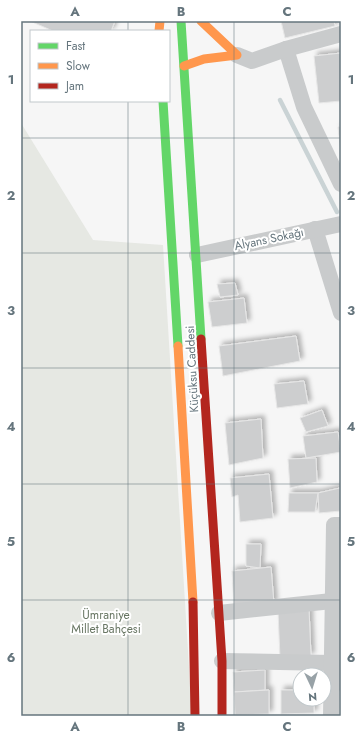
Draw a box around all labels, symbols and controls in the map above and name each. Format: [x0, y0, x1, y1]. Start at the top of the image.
text: A [69, 2, 80, 21]
text: B [177, 2, 186, 21]
text: C [282, 2, 292, 21]
legend [30, 30, 170, 102]
text: Fast [66, 37, 85, 55]
text: Slow [66, 57, 91, 75]
text: 1 [8, 70, 14, 89]
text: 1 [348, 70, 354, 89]
text: Jam [64, 77, 84, 95]
text: 2 [7, 186, 15, 205]
text: 2 [347, 186, 355, 205]
street label: Alyans Sokağı [233, 223, 305, 255]
text: 3 [7, 301, 15, 320]
text: 3 [347, 301, 355, 320]
street label: Küçüksu Caddesi [181, 325, 203, 413]
text: 4 [6, 417, 16, 436]
text: 4 [346, 417, 356, 436]
text: 5 [7, 532, 15, 551]
text: 5 [347, 532, 355, 551]
park label: Ümraniye Millet Bahçesi [71, 606, 141, 638]
text: 6 [7, 648, 16, 667]
text: 6 [347, 648, 356, 667]
north arrow [292, 667, 332, 707]
text: N [308, 689, 318, 705]
text: A [69, 717, 80, 736]
text: B [177, 717, 186, 736]
text: C [282, 717, 292, 736]

